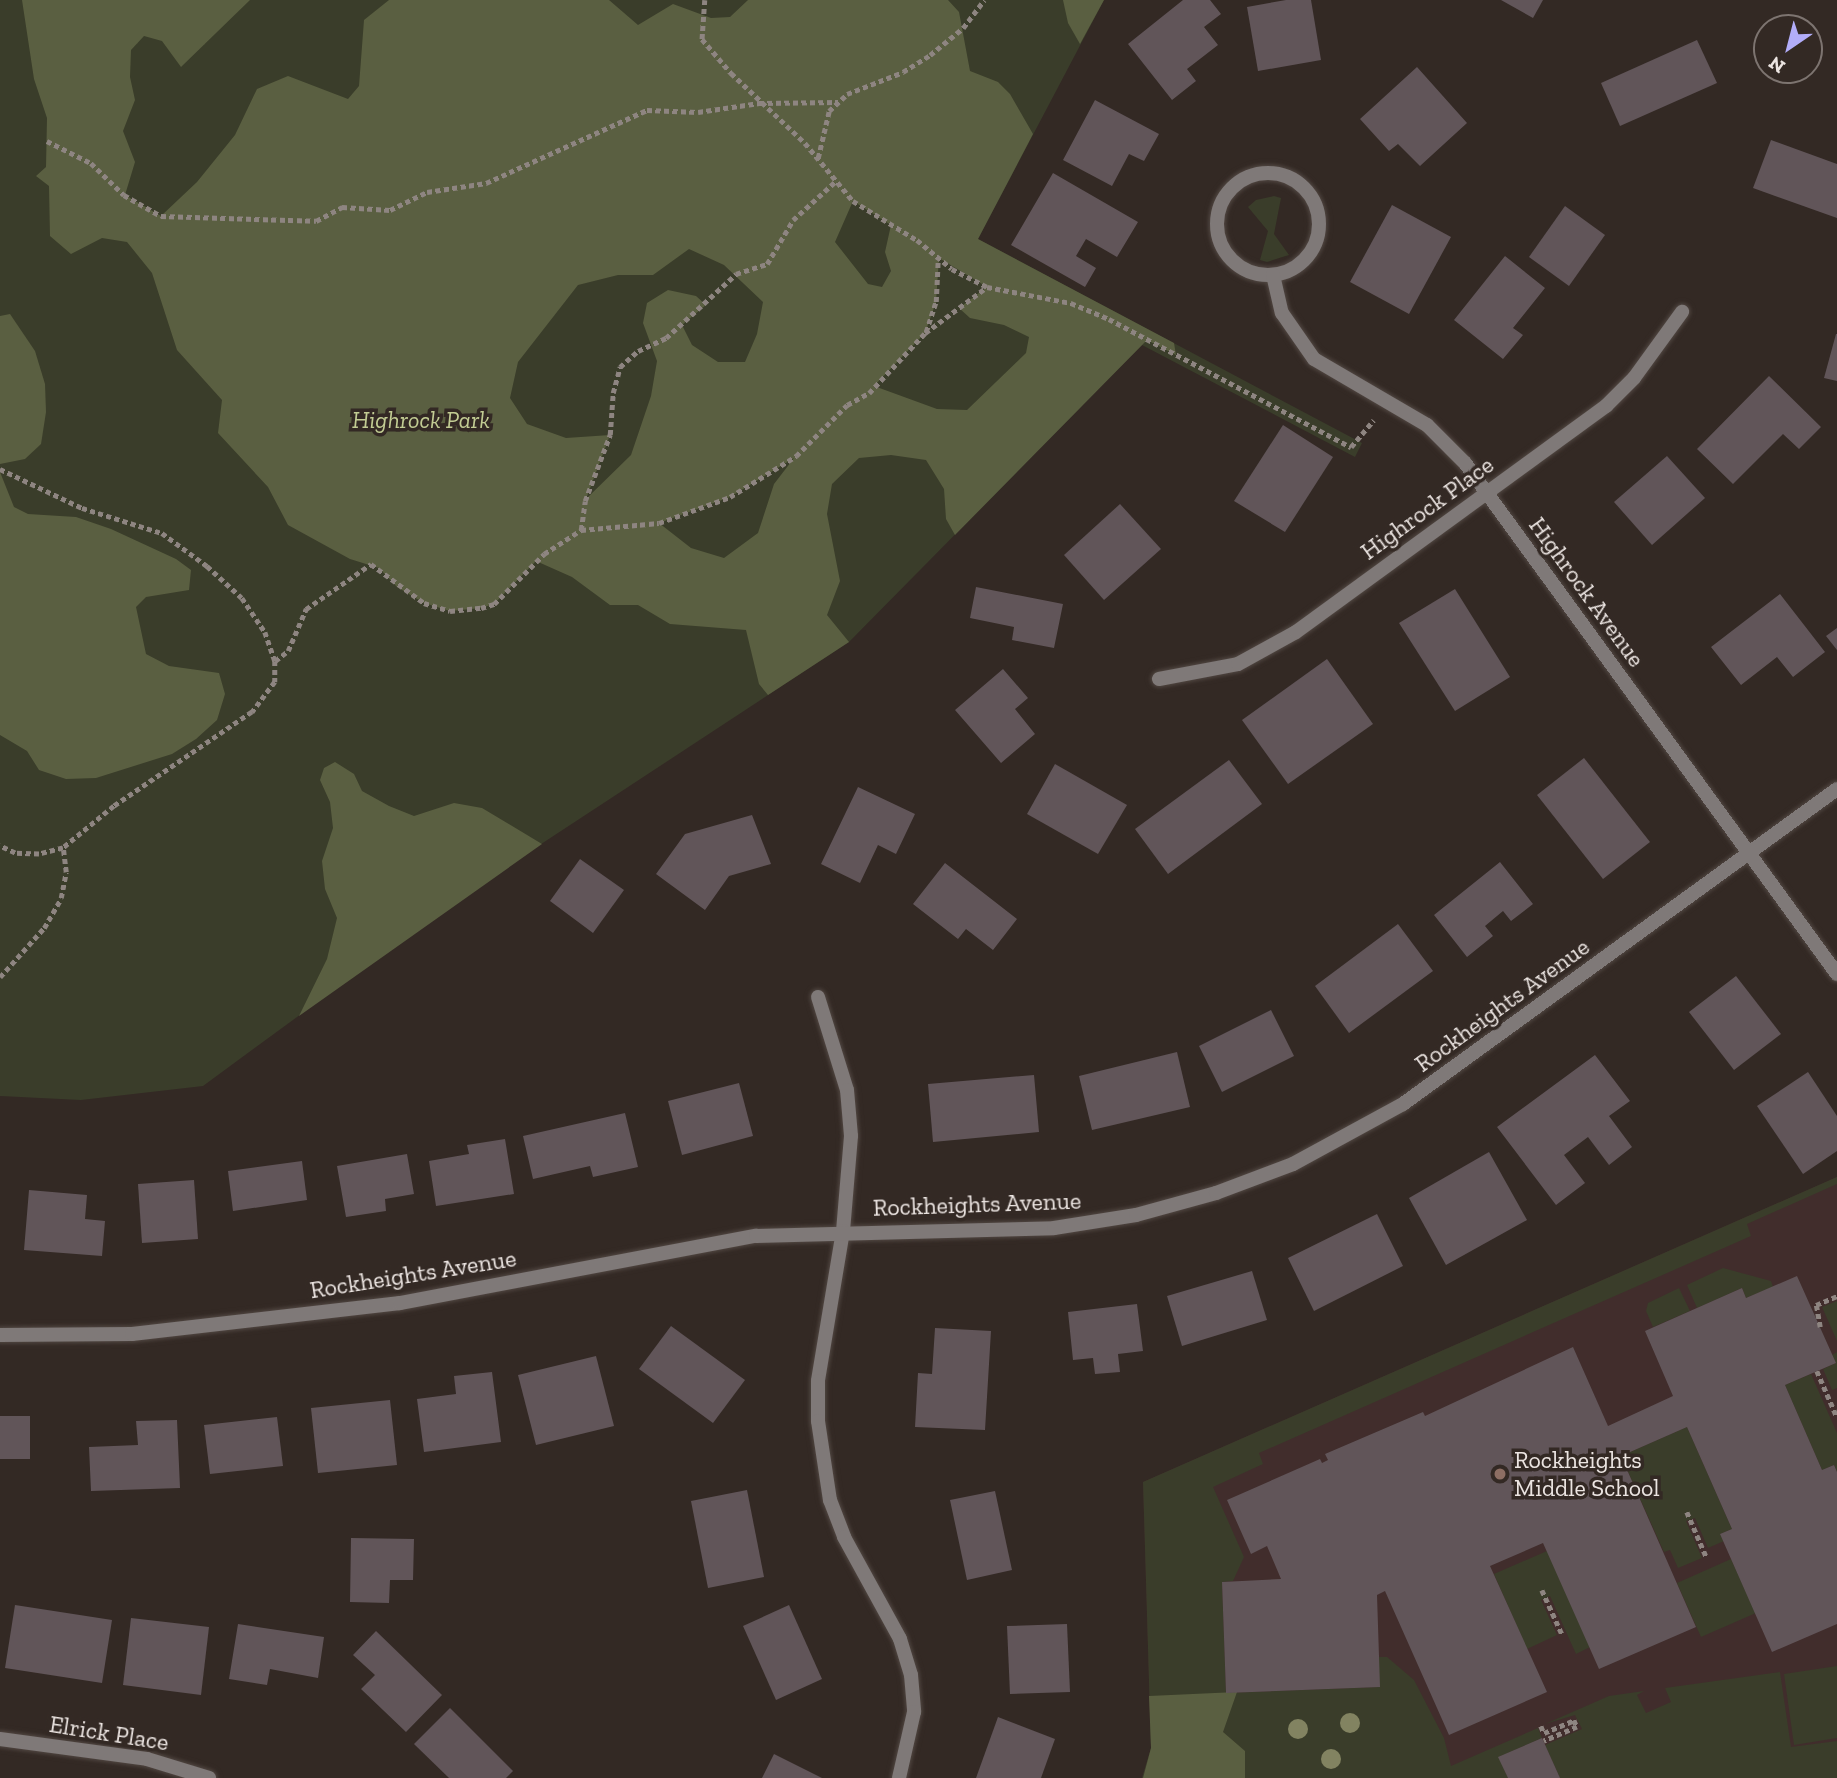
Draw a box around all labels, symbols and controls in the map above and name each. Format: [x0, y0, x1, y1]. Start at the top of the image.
north arrow [1753, 14, 1823, 84]
text: N [1764, 51, 1789, 79]
park label: Highrock Park [352, 406, 490, 434]
street label: Highrock Place [1355, 450, 1499, 566]
street label: Highrock Avenue [1523, 511, 1651, 673]
street label: Rockheights Avenue [1409, 932, 1595, 1078]
street label: Rockheights Avenue [872, 1186, 1082, 1222]
street label: Rockheights Avenue [307, 1243, 519, 1305]
place label: Rockheights Middle School [1514, 1446, 1660, 1502]
marker: Rockheights Middle School [1492, 1466, 1508, 1482]
street label: Elrick Place [47, 1709, 171, 1757]

